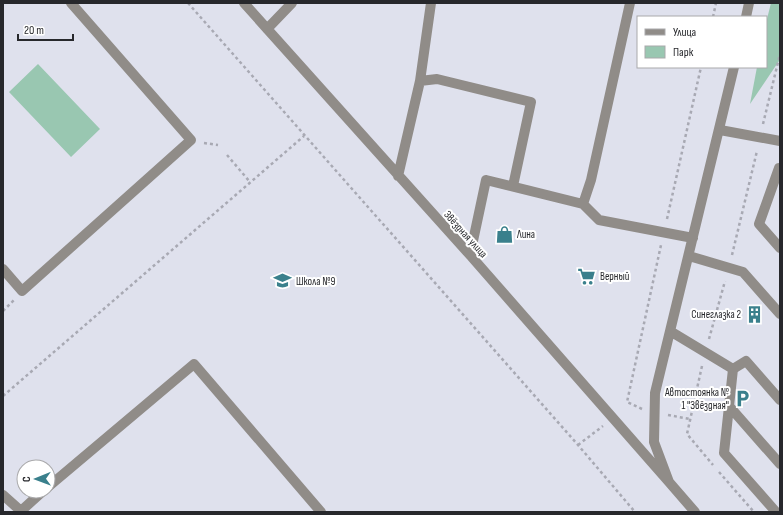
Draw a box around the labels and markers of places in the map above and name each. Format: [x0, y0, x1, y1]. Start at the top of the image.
shop icon: Лина [494, 224, 514, 244]
place label: Лина [516, 228, 535, 241]
supermarket icon: Верный [577, 266, 597, 286]
place label: Верный [600, 270, 630, 283]
school or university icon: Школа №9 [273, 271, 293, 291]
place label: Школа №9 [296, 275, 335, 288]
building icon: Синеглазка 2 [744, 304, 764, 324]
place label: Синеглазка 2 [691, 308, 741, 321]
place label: Автостоянка № 1 "Звёздная" [664, 386, 729, 412]
parking icon: Автостоянка № 1 "Звёздная" [732, 388, 752, 408]

